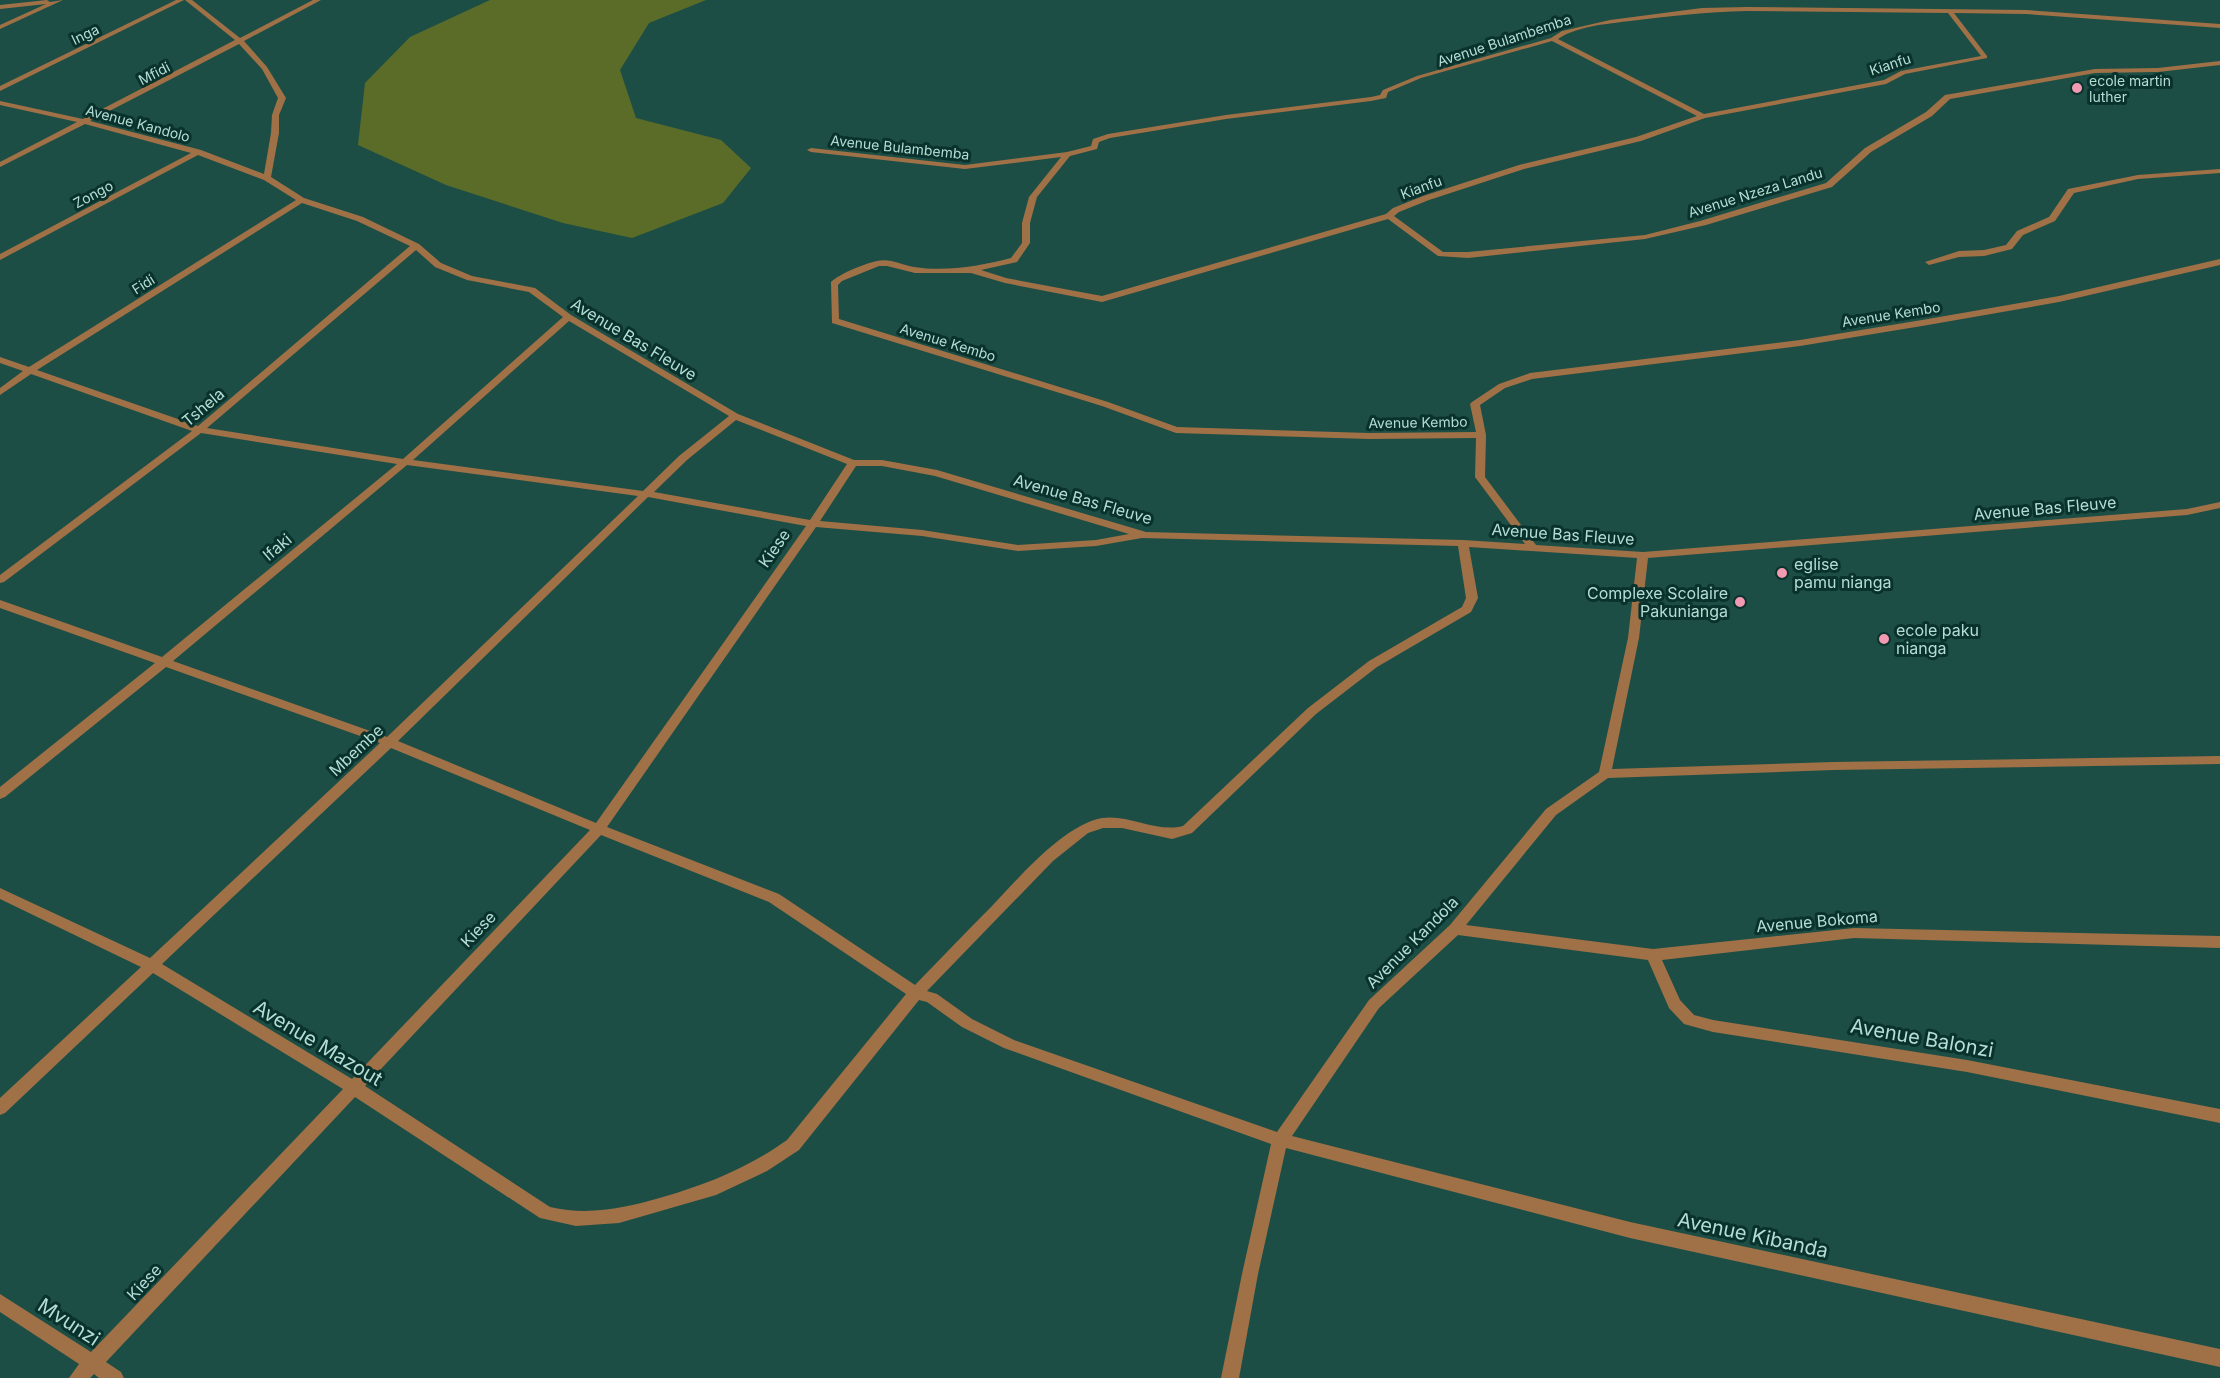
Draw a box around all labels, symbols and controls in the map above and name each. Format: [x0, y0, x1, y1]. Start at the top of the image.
street label: Avenue Bulambemba [1435, 10, 1573, 70]
street label: Inga [68, 20, 102, 48]
street label: Kianfu [1867, 49, 1913, 79]
street label: Mfidi [135, 58, 173, 88]
place label: ecole martin luther [2089, 72, 2171, 105]
marker: ecole martin luther [2070, 81, 2084, 95]
street label: Avenue Kandolo [84, 101, 192, 145]
street label: Avenue Bulambemba [830, 131, 970, 163]
street label: Avenue Nzeza Landu [1686, 163, 1824, 221]
street label: Kianfu [1398, 172, 1444, 202]
street label: Zongo [70, 177, 116, 211]
street label: Fidi [128, 271, 158, 297]
street label: Avenue Bas Fleuve [567, 294, 701, 384]
street label: Avenue Kembo [1841, 298, 1941, 330]
street label: Avenue Kembo [898, 319, 998, 365]
street label: Tshela [178, 384, 228, 430]
street label: Avenue Kembo [1368, 413, 1468, 431]
street label: Avenue Bas Fleuve [1011, 470, 1155, 528]
street label: Avenue Bas Fleuve [1973, 492, 2117, 524]
street label: Avenue Bas Fleuve [1491, 519, 1635, 549]
street label: Kiese [754, 525, 794, 571]
street label: Ifaki [258, 529, 296, 565]
place label: eglise pamu nianga [1794, 554, 1891, 592]
marker: eglise pamu nianga [1775, 566, 1789, 580]
place label: Complexe Scolaire Pakunianga [1587, 583, 1728, 621]
marker: Complexe Scolaire Pakunianga [1733, 595, 1747, 609]
place label: ecole paku nianga [1896, 620, 1979, 658]
marker: ecole paku nianga [1877, 632, 1891, 646]
street label: Mbembe [325, 720, 387, 780]
street label: Avenue Kandola [1362, 892, 1462, 992]
street label: Avenue Bokoma [1755, 906, 1879, 936]
street label: Kiese [456, 907, 500, 951]
street label: Avenue Mazout [249, 995, 387, 1091]
street label: Avenue Balonzi [1849, 1014, 1995, 1062]
street label: Avenue Kibanda [1675, 1207, 1831, 1263]
street label: Kiese [122, 1260, 166, 1304]
street label: Mvunzi [34, 1293, 104, 1351]

